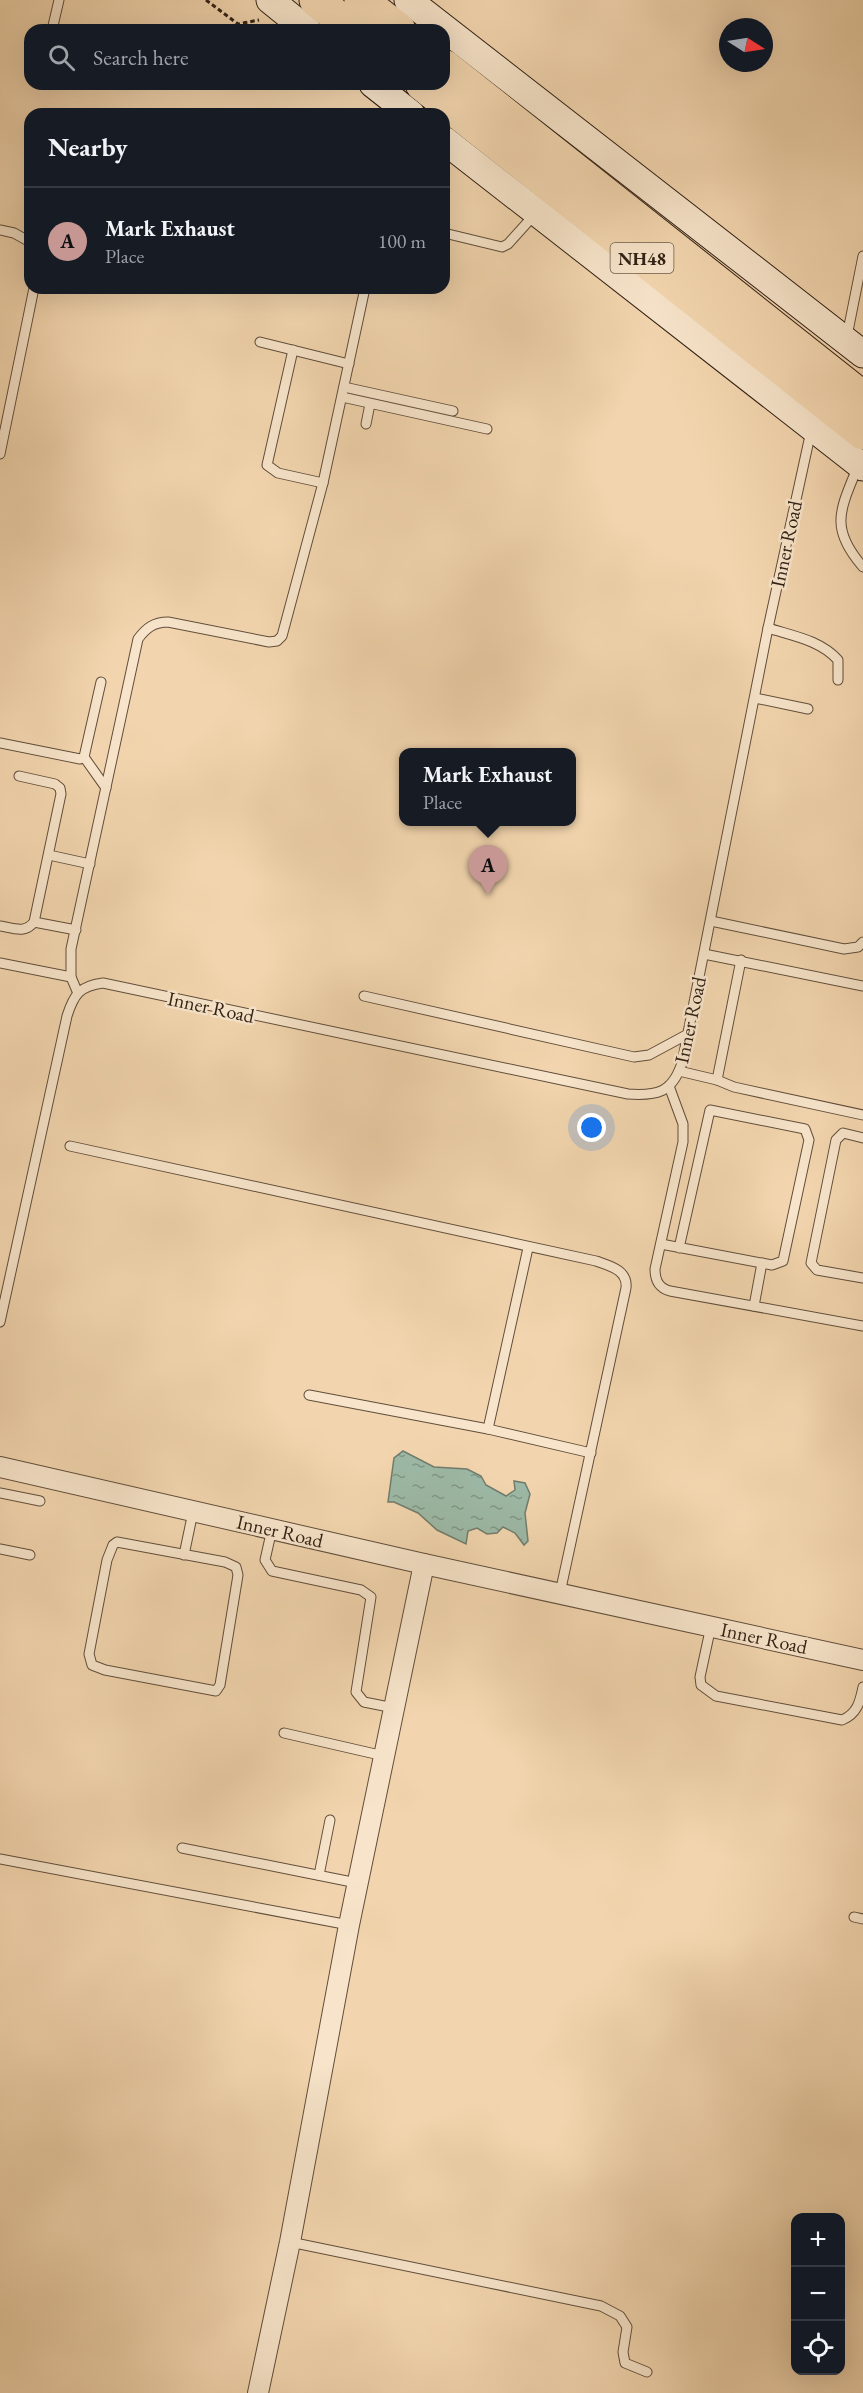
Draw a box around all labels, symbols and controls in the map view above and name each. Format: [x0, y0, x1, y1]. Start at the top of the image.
north arrow [719, 18, 773, 72]
search box [24, 24, 450, 90]
icon: search [45, 41, 78, 74]
text: Search here [93, 43, 188, 72]
text: Nearby [48, 130, 128, 164]
text: Mark Exhaust [105, 214, 235, 243]
text: A [60, 228, 75, 254]
text: 100 m [378, 228, 426, 254]
text: Place [105, 243, 144, 269]
road number: NH48 [610, 243, 674, 273]
street label: Inner Road [764, 497, 808, 590]
popup [399, 748, 576, 826]
text: Mark Exhaust [423, 760, 552, 789]
text: Place [423, 789, 462, 815]
pin: A [468, 846, 508, 895]
street label: Inner Road [668, 973, 712, 1066]
street label: Inner Road [165, 985, 258, 1029]
your location [577, 1113, 606, 1142]
street label: Inner Road [234, 1508, 327, 1554]
street label: Inner Road [718, 1616, 811, 1660]
map controls [791, 2213, 845, 2375]
button: + [791, 2213, 845, 2267]
button: − [791, 2267, 845, 2321]
button: locate [791, 2321, 845, 2375]

